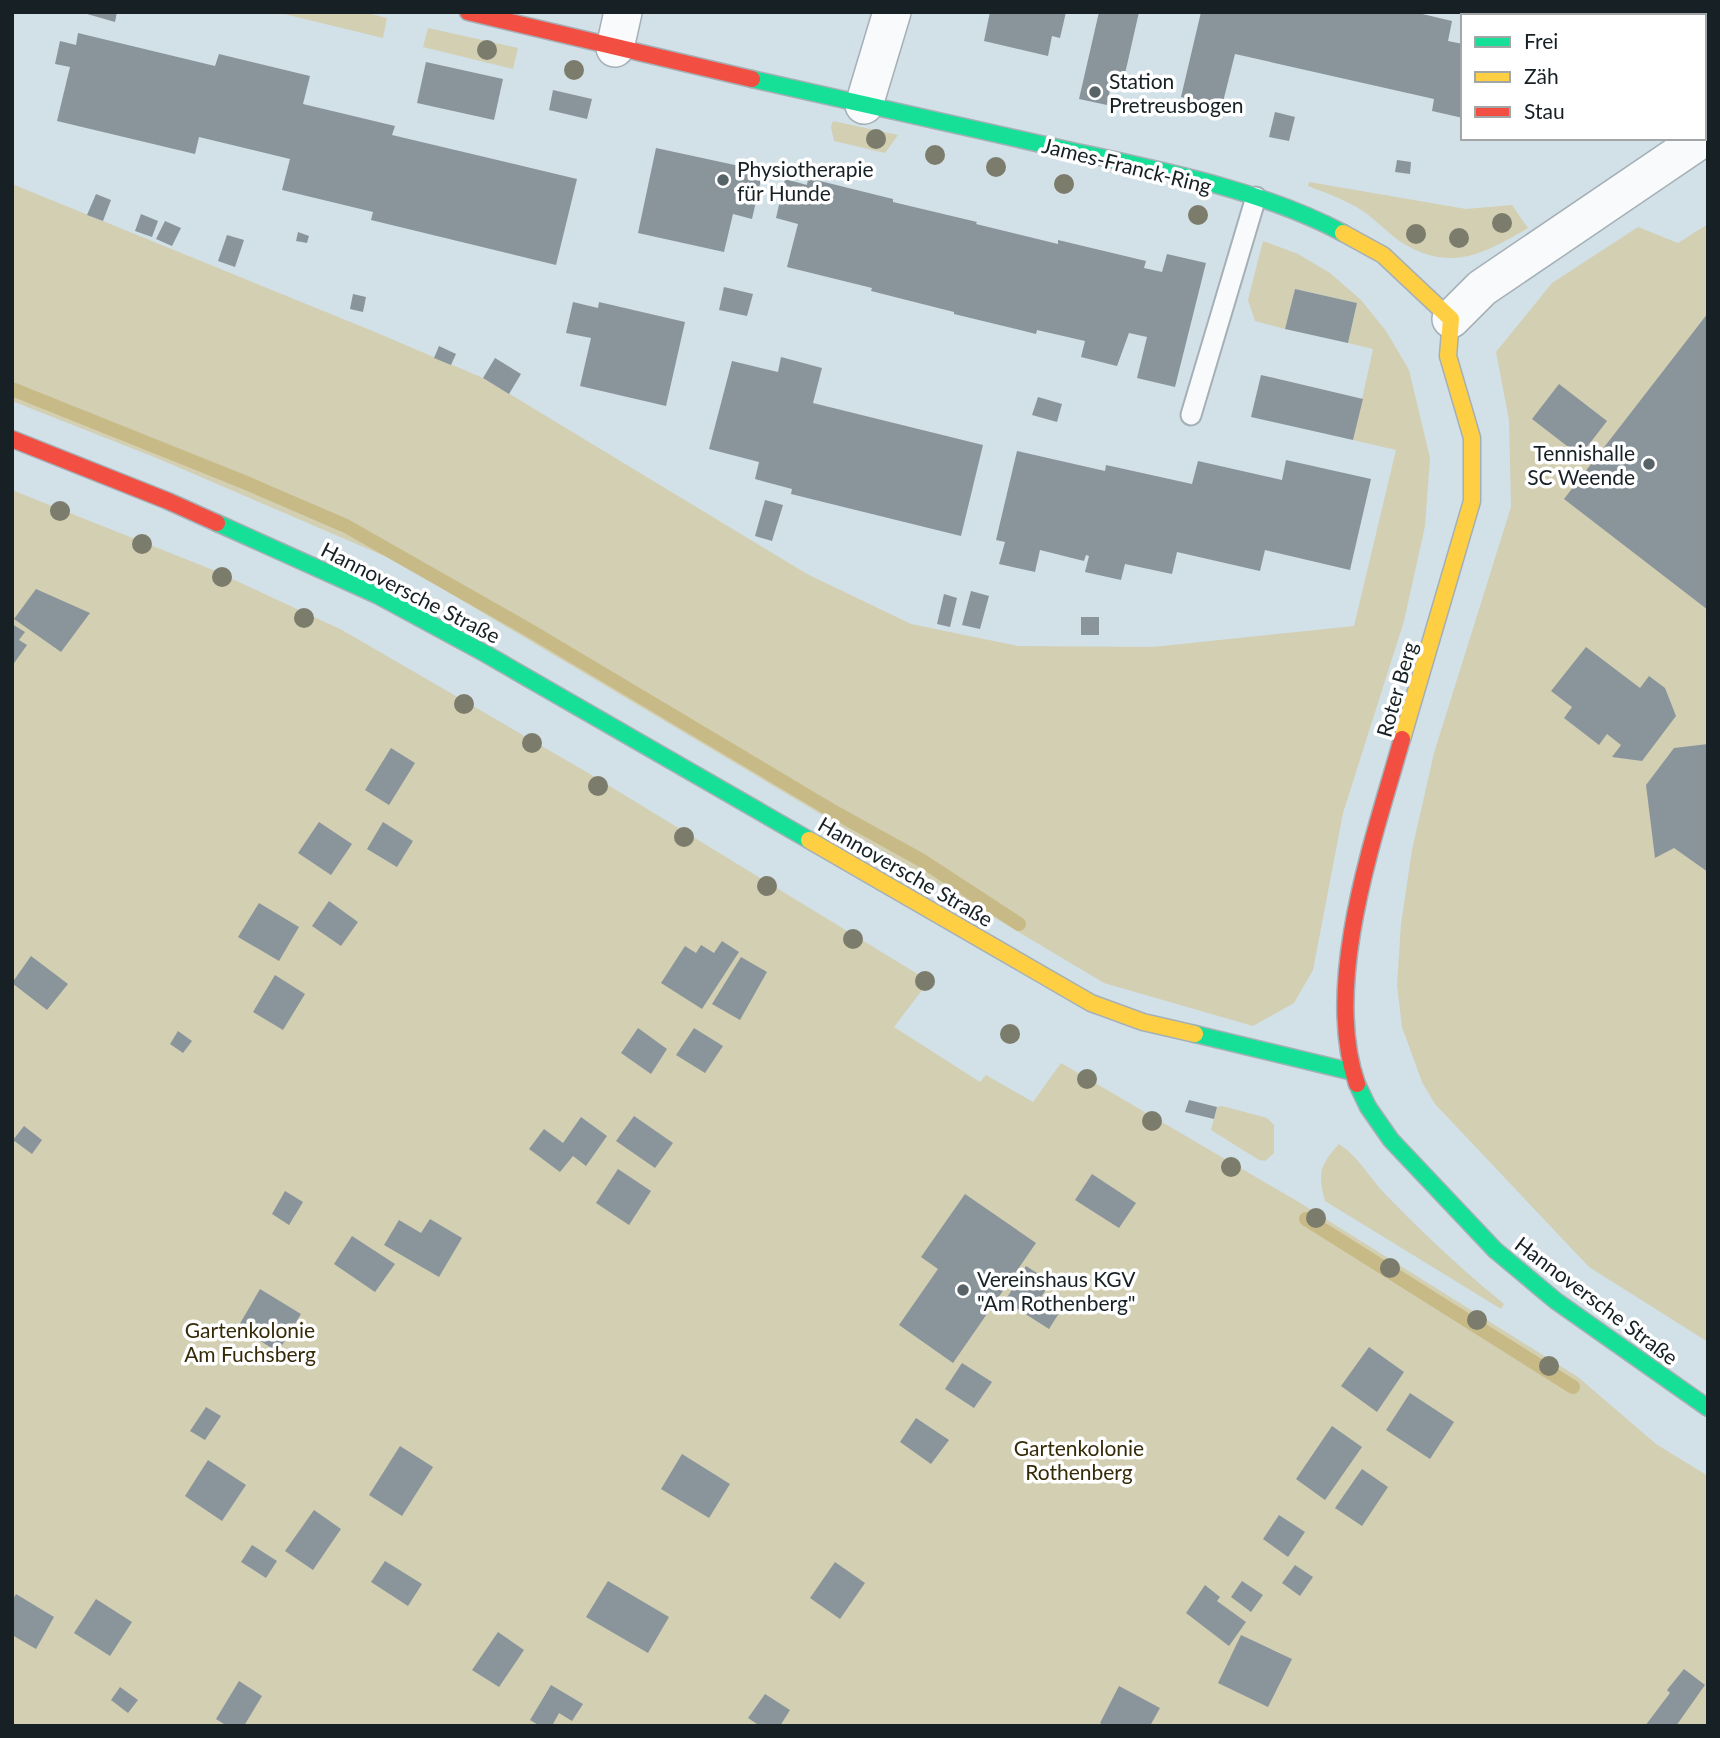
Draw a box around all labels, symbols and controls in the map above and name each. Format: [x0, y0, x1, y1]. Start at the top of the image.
legend [1461, 14, 1706, 140]
text: Frei [1524, 28, 1558, 53]
text: Zäh [1524, 63, 1559, 88]
place label: Station Pretreusbogen [1109, 68, 1243, 117]
marker: Station Pretreusbogen [1087, 84, 1103, 100]
text: Stau [1524, 98, 1565, 123]
street label: James-Franck-Ring [1040, 132, 1214, 198]
place label: Physiotherapie für Hunde [737, 156, 874, 205]
marker: Physiotherapie für Hunde [715, 172, 731, 188]
place label: Tennishalle SC Weende [1527, 440, 1635, 489]
marker: Tennishalle SC Weende [1641, 456, 1657, 472]
street label: Hannoversche Straße [317, 536, 505, 648]
street label: Roter Berg [1370, 638, 1422, 740]
street label: Hannoversche Straße [814, 811, 998, 931]
street label: Hannoversche Straße [1511, 1231, 1683, 1369]
place label: Vereinshaus KGV "Am Rothenberg" [977, 1266, 1136, 1315]
marker: Vereinshaus KGV "Am Rothenberg" [955, 1282, 971, 1298]
park label: Gartenkolonie Am Fuchsberg [184, 1317, 316, 1366]
park label: Gartenkolonie Rothenberg [1014, 1435, 1144, 1484]

